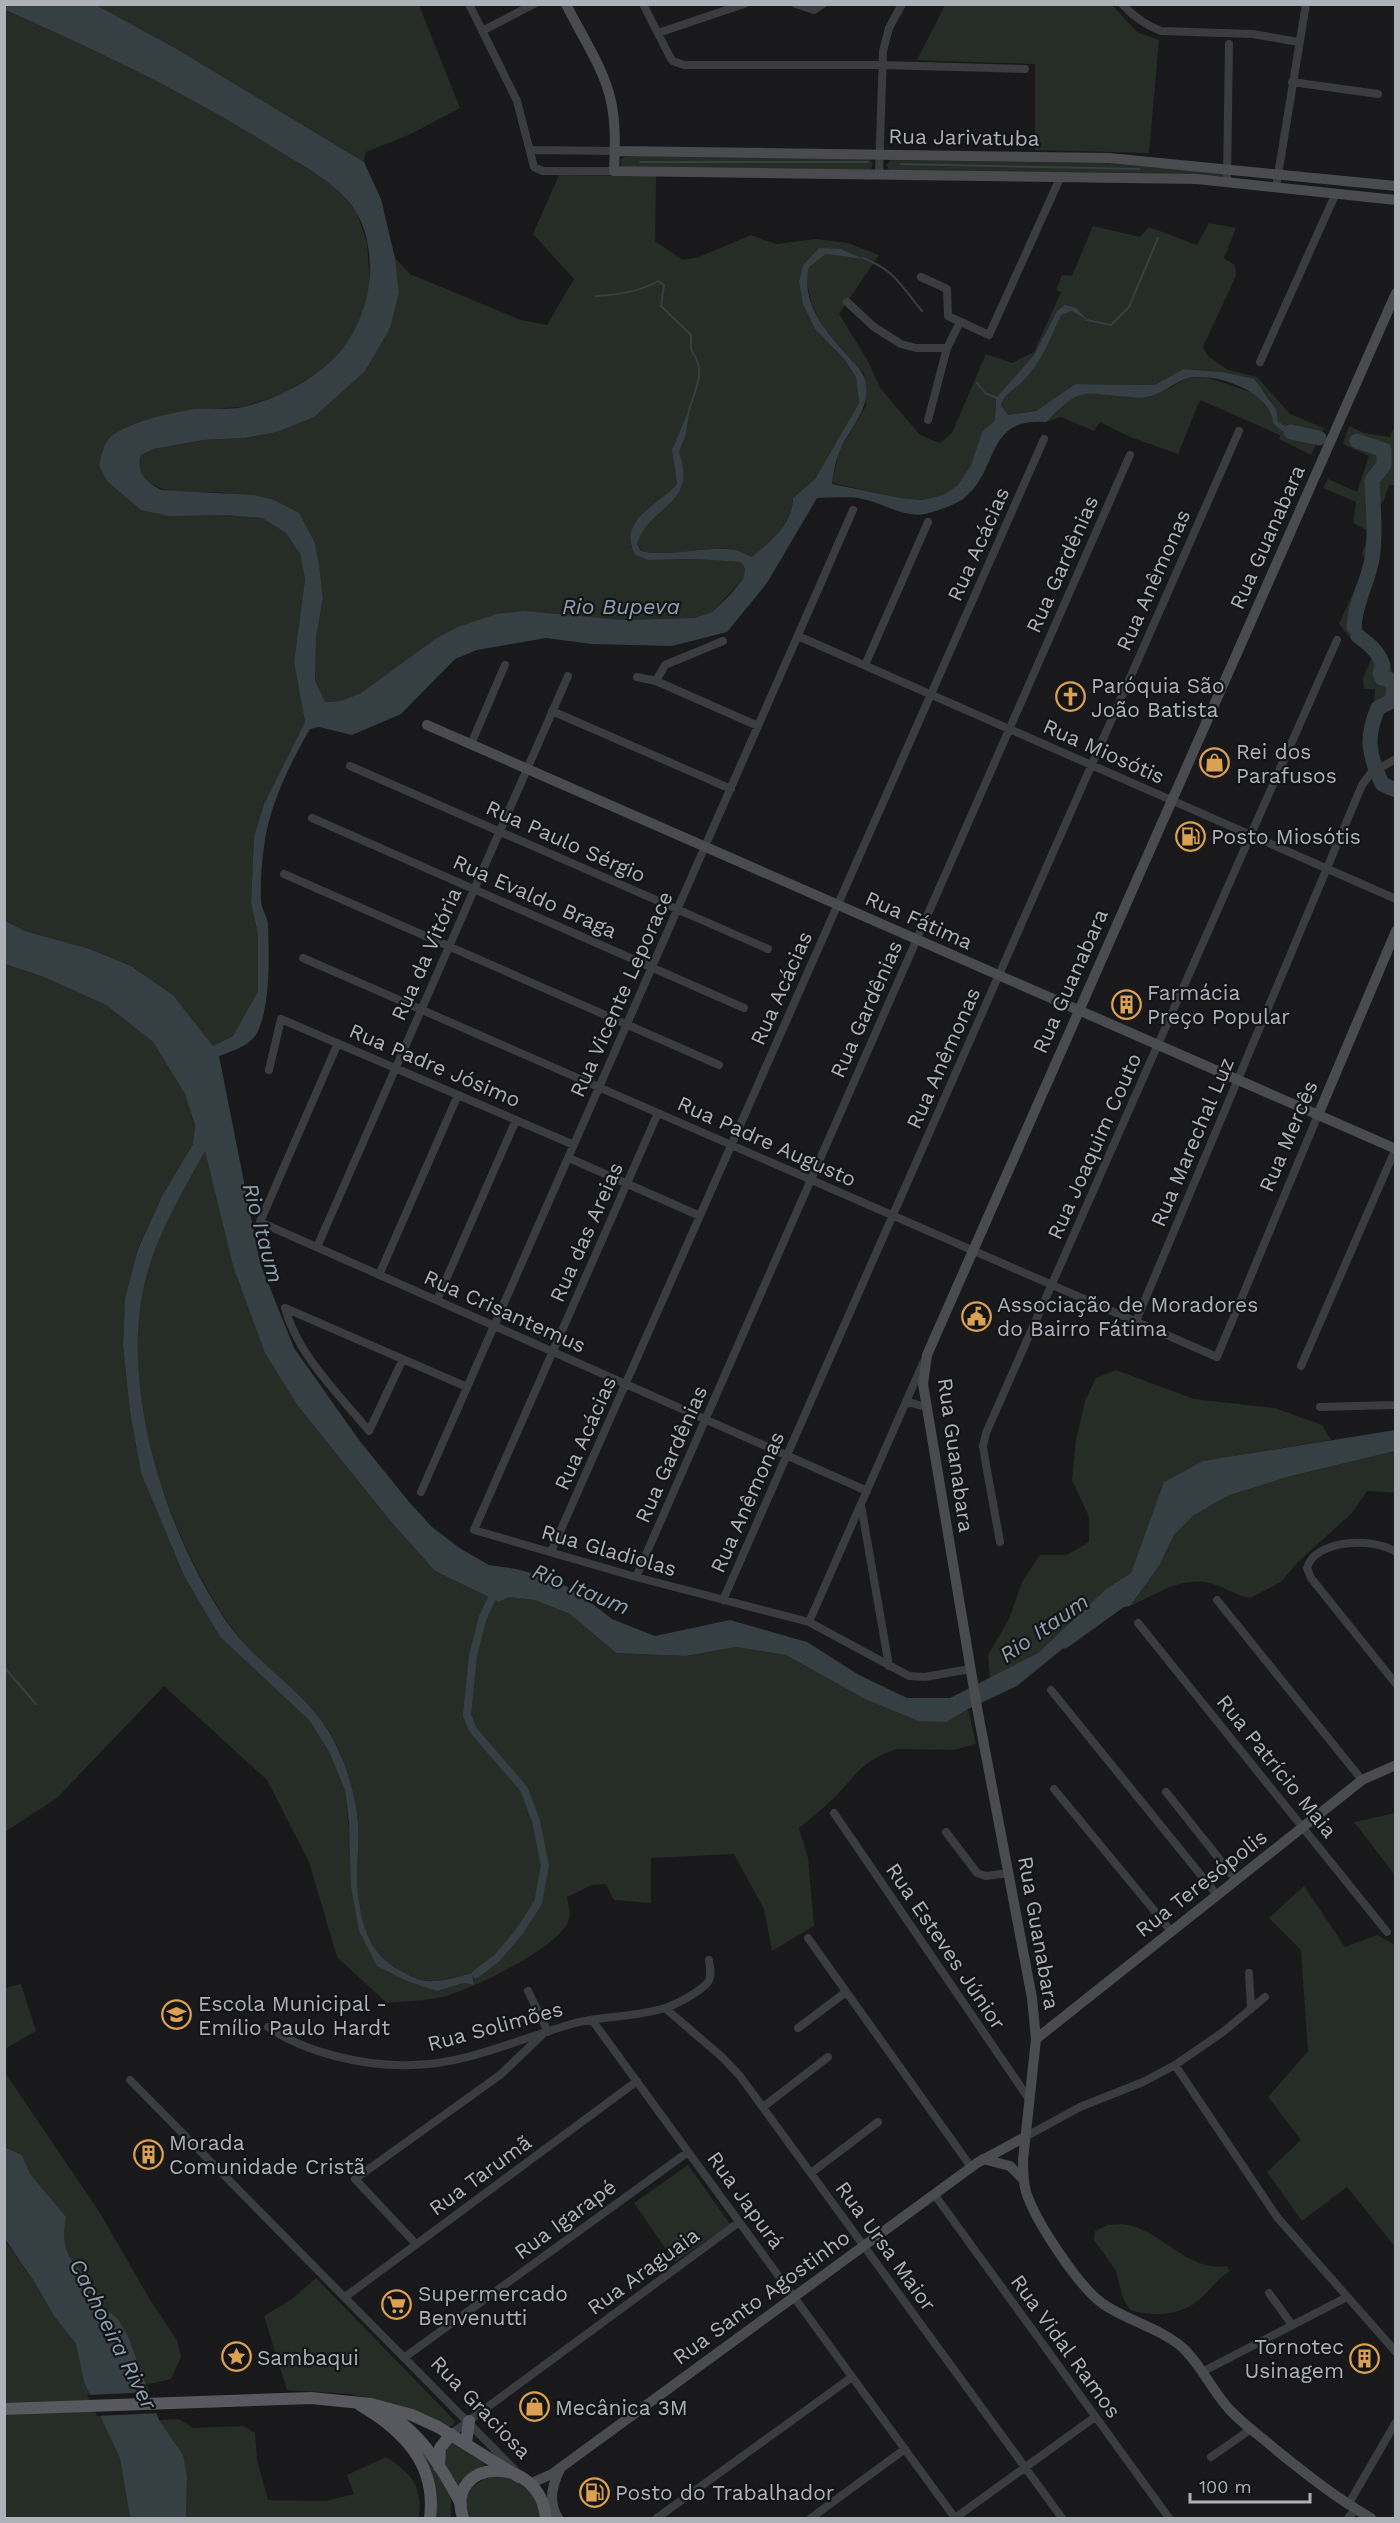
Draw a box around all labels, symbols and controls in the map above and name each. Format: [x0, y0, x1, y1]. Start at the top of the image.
street label: Rua Jarivatuba [888, 123, 1040, 151]
street label: Rua Guanabara [1224, 461, 1310, 613]
street label: Rua Acácias [942, 483, 1014, 605]
street label: Rua Gardênias [1021, 492, 1103, 636]
street label: Rua Anêmonas [1111, 506, 1195, 654]
water label: Rio Bupeva [562, 594, 680, 619]
place label: Paróquia São João Batista [1091, 673, 1225, 722]
church icon: Paróquia São João Batista [1054, 681, 1086, 713]
street label: Rua Miosótis [1039, 713, 1169, 789]
place label: Rei dos Parafusos [1236, 739, 1337, 788]
shop icon: Rei dos Parafusos [1199, 747, 1231, 779]
street label: Rua Paulo Sérgio [482, 795, 650, 887]
fuel station icon: Posto Miosótis [1174, 820, 1206, 852]
place label: Posto Miosótis [1211, 824, 1361, 849]
street label: Rua Evaldo Braga [449, 849, 621, 943]
street label: Rua da Vitória [386, 884, 467, 1024]
street label: Rua Fátima [862, 885, 977, 955]
street label: Rua Vicente Leporace [564, 887, 678, 1101]
street label: Rua Guanabara [1027, 905, 1113, 1057]
street label: Rua Acácias [745, 927, 817, 1049]
street label: Rua Gardênias [825, 937, 907, 1081]
place label: Farmácia Preço Popular [1147, 980, 1290, 1029]
street label: Rua Anêmonas [901, 984, 985, 1132]
building icon: Farmácia Preço Popular [1110, 988, 1142, 1020]
street label: Rua Padre Jósimo [346, 1018, 524, 1112]
street label: Rua Joaquim Couto [1042, 1049, 1146, 1243]
street label: Rua Marechal Luz [1145, 1054, 1239, 1230]
street label: Rua Mercês [1253, 1077, 1323, 1195]
street label: Rua Padre Augusto [674, 1090, 860, 1192]
street label: Rua das Areias [544, 1158, 628, 1306]
water label: Rio Itaum [238, 1180, 288, 1286]
street label: Rua Crisantemus [420, 1264, 590, 1358]
place label: Associação de Moradores do Bairro Fátima [997, 1292, 1258, 1341]
public building icon: Associação de Moradores do Bairro Fátima [960, 1300, 992, 1332]
street label: Rua Acácias [549, 1372, 621, 1494]
street label: Rua Guanabara [933, 1376, 979, 1534]
street label: Rua Gardênias [630, 1382, 712, 1526]
street label: Rua Anêmonas [705, 1428, 789, 1576]
street label: Rua Gladiolas [538, 1519, 680, 1581]
water label: Rio Itaum [529, 1558, 633, 1620]
water label: Rio Itaum [995, 1588, 1093, 1668]
street label: Rua Patrício Maia [1212, 1689, 1342, 1843]
street label: Rua Teresópolis [1130, 1824, 1272, 1942]
street label: Rua Guanabara [1013, 1854, 1065, 2012]
street label: Rua Esteves Júnior [881, 1858, 1011, 2034]
place label: Escola Municipal - Emílio Paulo Hardt [198, 1991, 390, 2040]
street label: Rua Solimões [425, 1996, 565, 2056]
school or university icon: Escola Municipal - Emílio Paulo Hardt [161, 1999, 193, 2031]
street label: Rua Tarumã [424, 2129, 536, 2221]
place label: Morada Comunidade Cristã [169, 2130, 365, 2179]
building icon: Morada Comunidade Cristã [132, 2138, 164, 2170]
street label: Rua Japurá [702, 2146, 790, 2254]
street label: Rua Igarapé [509, 2174, 621, 2264]
street label: Rua Ursa Maior [831, 2176, 942, 2316]
street label: Rua Araguaia [582, 2222, 704, 2320]
street label: Rua Santo Agostinho [668, 2224, 854, 2370]
water label: Cachoeira River [64, 2255, 162, 2415]
street label: Rua Vidal Ramos [1006, 2269, 1126, 2423]
place label: Supermercado Benvenutti [418, 2281, 568, 2330]
supermarket icon: Supermercado Benvenutti [381, 2289, 413, 2321]
place label: Tornotec Usinagem [1244, 2334, 1344, 2383]
place icon: Sambaqui [220, 2341, 252, 2373]
building icon: Tornotec Usinagem [1349, 2342, 1381, 2374]
place label: Sambaqui [257, 2345, 359, 2370]
street label: Rua Graciosa [426, 2350, 536, 2464]
shop icon: Mecânica 3M [518, 2391, 550, 2423]
place label: Mecânica 3M [555, 2395, 688, 2420]
scale bar [1190, 2466, 1310, 2504]
fuel station icon: Posto do Trabalhador [578, 2476, 610, 2508]
text: 100 m [1199, 2476, 1252, 2497]
place label: Posto do Trabalhador [615, 2480, 835, 2505]

